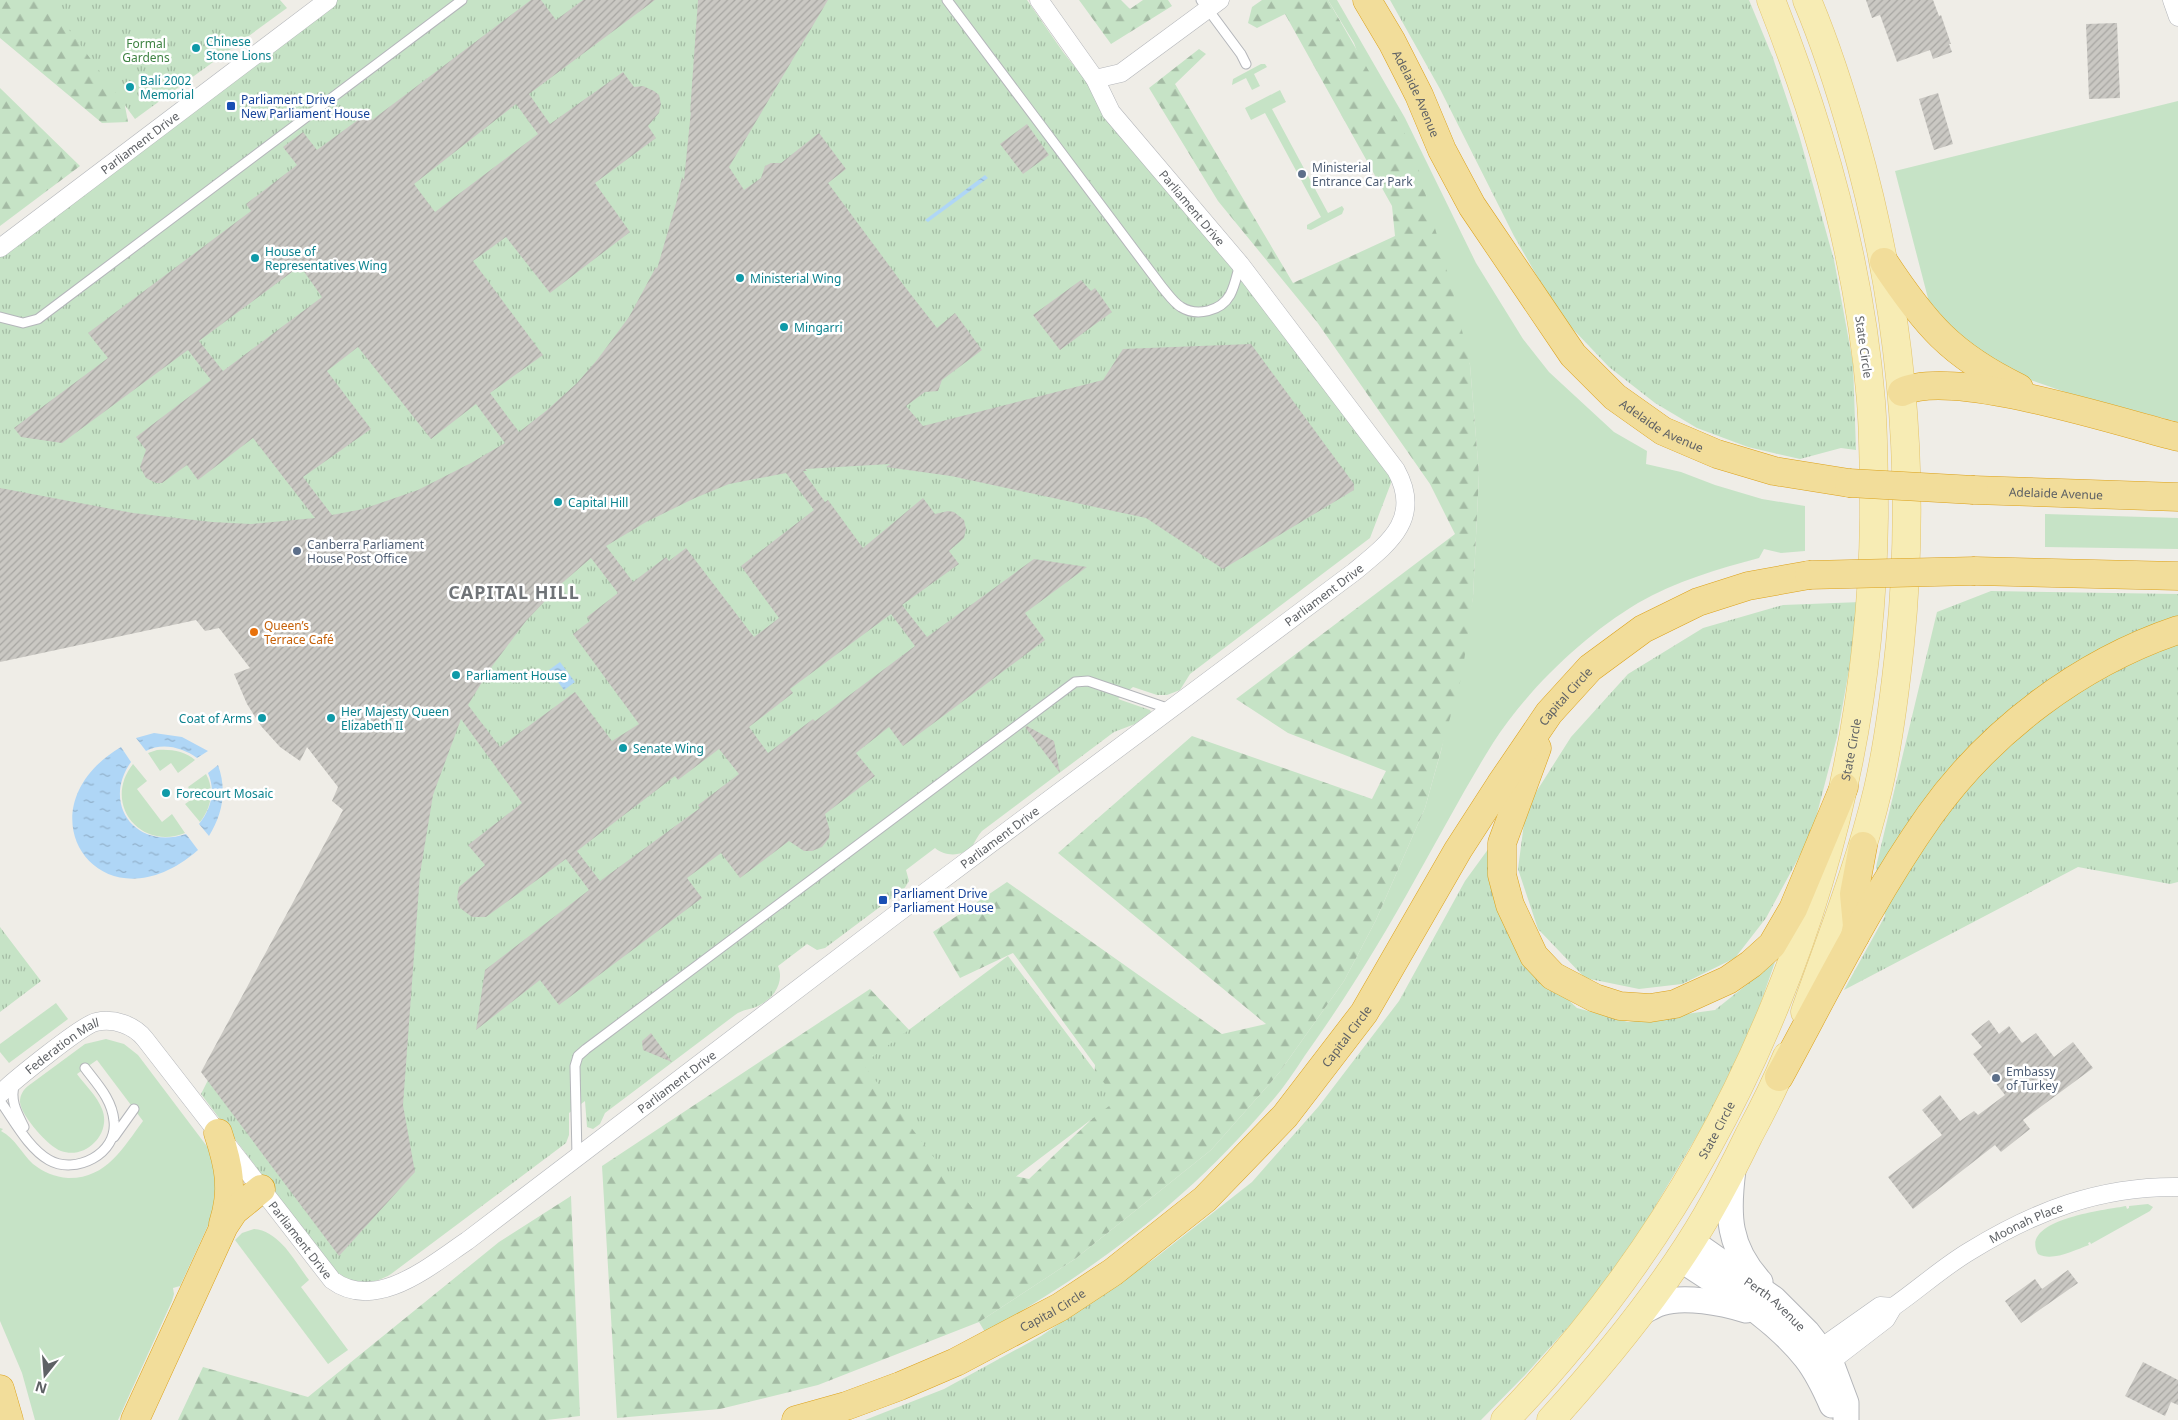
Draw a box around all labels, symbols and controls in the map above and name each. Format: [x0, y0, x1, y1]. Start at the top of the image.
place label: Chinese Stone Lions [206, 33, 272, 64]
park label: Formal Gardens [122, 35, 170, 66]
marker: Chinese Stone Lions [190, 42, 202, 54]
street label: Adelaide Avenue [1389, 47, 1444, 140]
place label: Bali 2002 Memorial [140, 72, 194, 103]
marker: Bali 2002 Memorial [124, 81, 136, 93]
place label: Parliament Drive New Parliament House [241, 91, 370, 122]
marker: Parliament Drive New Parliament House [225, 100, 237, 112]
street label: Parliament Drive [97, 107, 183, 178]
place label: Ministerial Entrance Car Park [1312, 159, 1413, 190]
street label: Parliament Drive [1155, 166, 1229, 250]
marker: Ministerial Entrance Car Park [1296, 168, 1308, 180]
place label: House of Representatives Wing [265, 243, 387, 274]
marker: House of Representatives Wing [249, 252, 261, 264]
place label: Ministerial Wing [750, 270, 841, 287]
marker: Ministerial Wing [734, 272, 746, 284]
street label: State Circle [1851, 315, 1877, 380]
place label: Mingarri [794, 319, 843, 336]
marker: Mingarri [778, 321, 790, 333]
street label: Adelaide Avenue [1617, 395, 1706, 456]
street label: Adelaide Avenue [2009, 483, 2104, 503]
place label: Capital Hill [568, 494, 628, 511]
marker: Capital Hill [552, 496, 564, 508]
place label: Canberra Parliament House Post Office [307, 536, 425, 567]
marker: Canberra Parliament House Post Office [291, 545, 303, 557]
street label: Parliament Drive [1281, 559, 1367, 630]
district label: CAPITAL HILL [448, 580, 580, 604]
place label: Queen’s Terrace Café [264, 617, 334, 648]
marker: Queen’s Terrace Café [248, 626, 260, 638]
street label: Capital Circle [1534, 663, 1596, 729]
place label: Parliament House [466, 667, 567, 684]
marker: Parliament House [450, 669, 462, 681]
place label: Her Majesty Queen Elizabeth II [341, 703, 449, 734]
place label: Coat of Arms [179, 710, 252, 727]
marker: Coat of Arms [256, 712, 268, 724]
marker: Her Majesty Queen Elizabeth II [325, 712, 337, 724]
street label: State Circle [1836, 717, 1865, 782]
place label: Senate Wing [633, 740, 704, 757]
marker: Senate Wing [617, 742, 629, 754]
place label: Forecourt Mosaic [176, 785, 274, 802]
marker: Forecourt Mosaic [160, 787, 172, 799]
street label: Parliament Drive [956, 802, 1042, 872]
place label: Parliament Drive Parliament House [893, 885, 994, 916]
marker: Parliament Drive Parliament House [877, 894, 889, 906]
street label: Capital Circle [1317, 1002, 1375, 1070]
street label: Federation Mall [21, 1013, 100, 1078]
street label: Parliament Drive [634, 1046, 719, 1117]
place label: Embassy of Turkey [2006, 1063, 2059, 1094]
marker: Embassy of Turkey [1990, 1072, 2002, 1084]
street label: State Circle [1694, 1098, 1739, 1162]
street label: Parliament Drive [265, 1197, 337, 1283]
street label: Moonah Place [1986, 1198, 2065, 1247]
street label: Perth Avenue [1741, 1272, 1810, 1335]
street label: Capital Circle [1017, 1284, 1089, 1335]
north arrow [20, 1350, 70, 1400]
text: N [33, 1377, 49, 1399]

